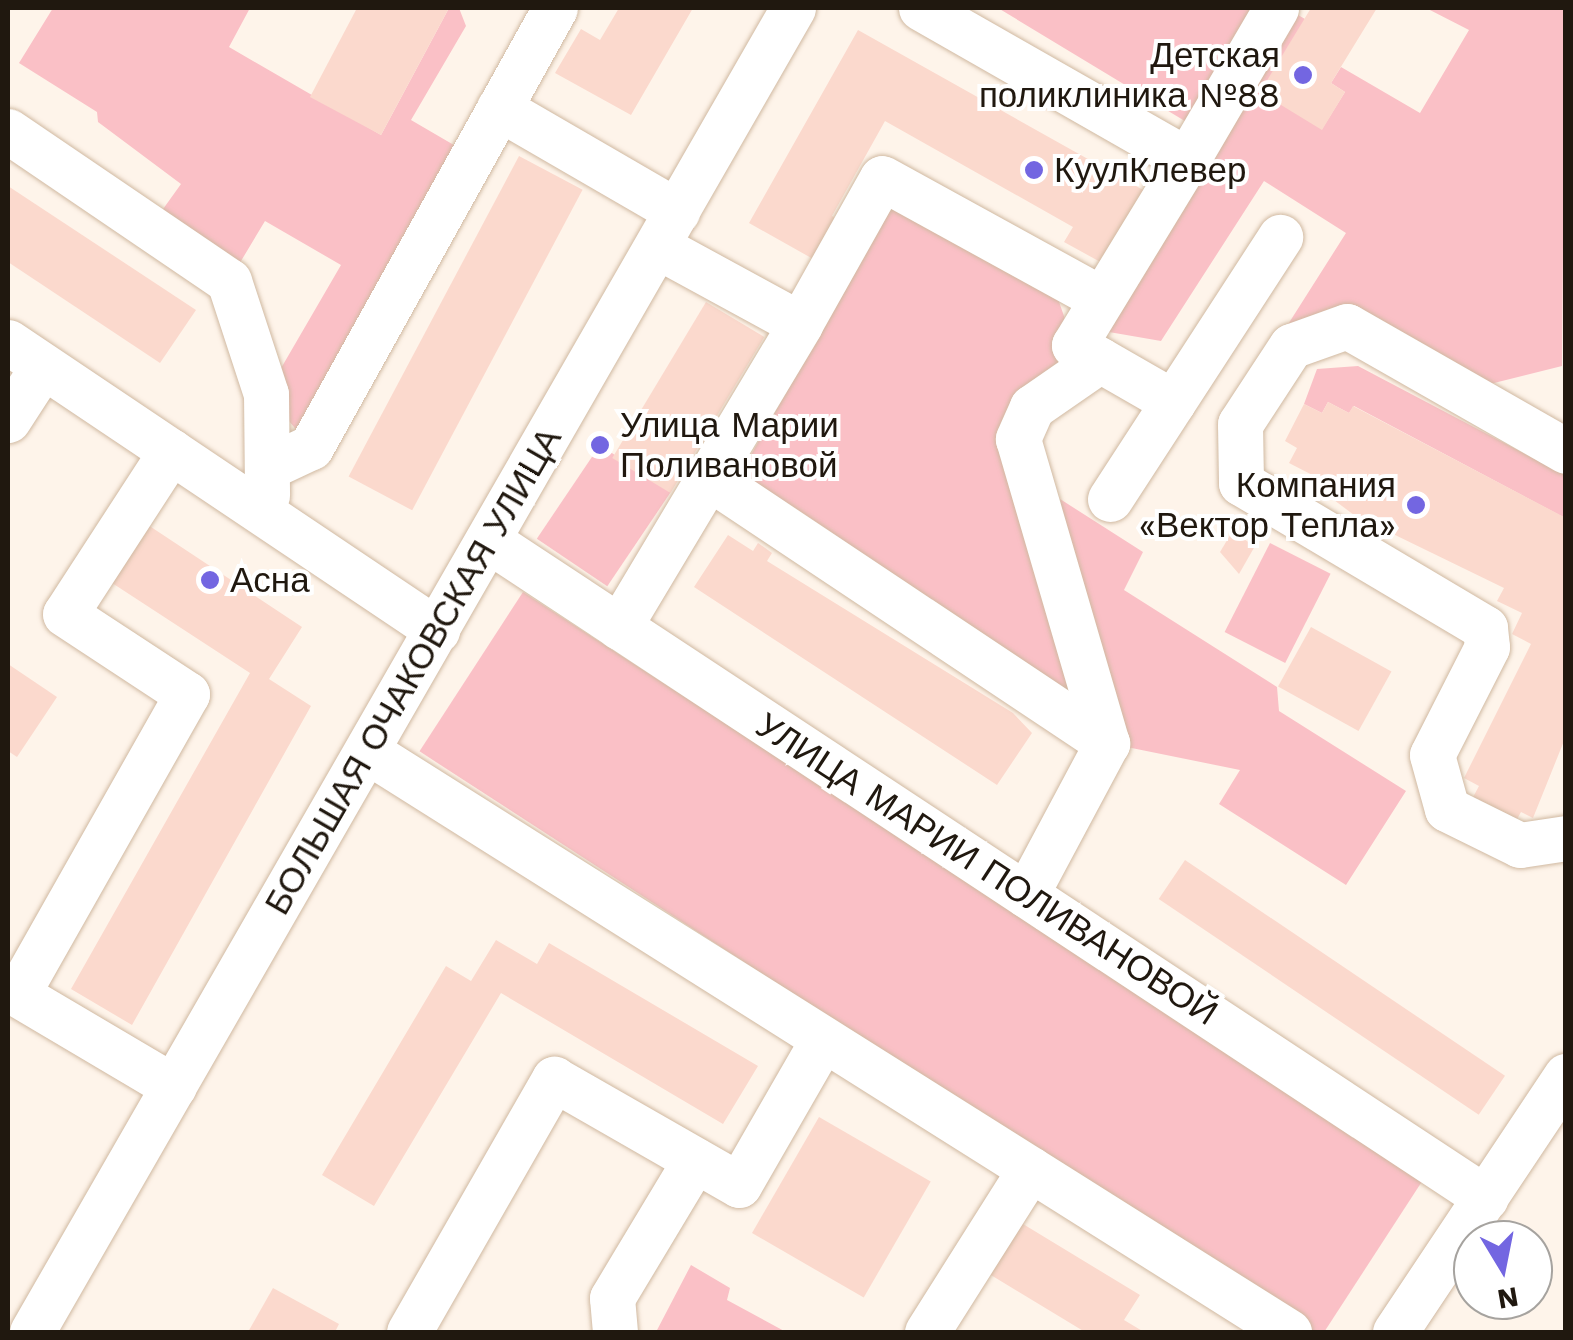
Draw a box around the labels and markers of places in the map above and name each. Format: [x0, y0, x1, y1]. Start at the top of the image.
place label: Детская поликлиника №88 [979, 34, 1280, 116]
marker: Детская поликлиника №88 [1290, 62, 1316, 88]
place label: КуулКлевер [1054, 149, 1246, 191]
marker: КуулКлевер [1023, 159, 1045, 181]
place label: Улица Марии Поливановой [620, 404, 839, 486]
marker: Улица Марии Поливановой [589, 434, 611, 456]
place label: Компания «Вектор Тепла» [1139, 464, 1396, 546]
marker: Компания «Вектор Тепла» [1405, 494, 1427, 516]
place label: Асна [230, 559, 310, 601]
marker: Асна [199, 569, 221, 591]

